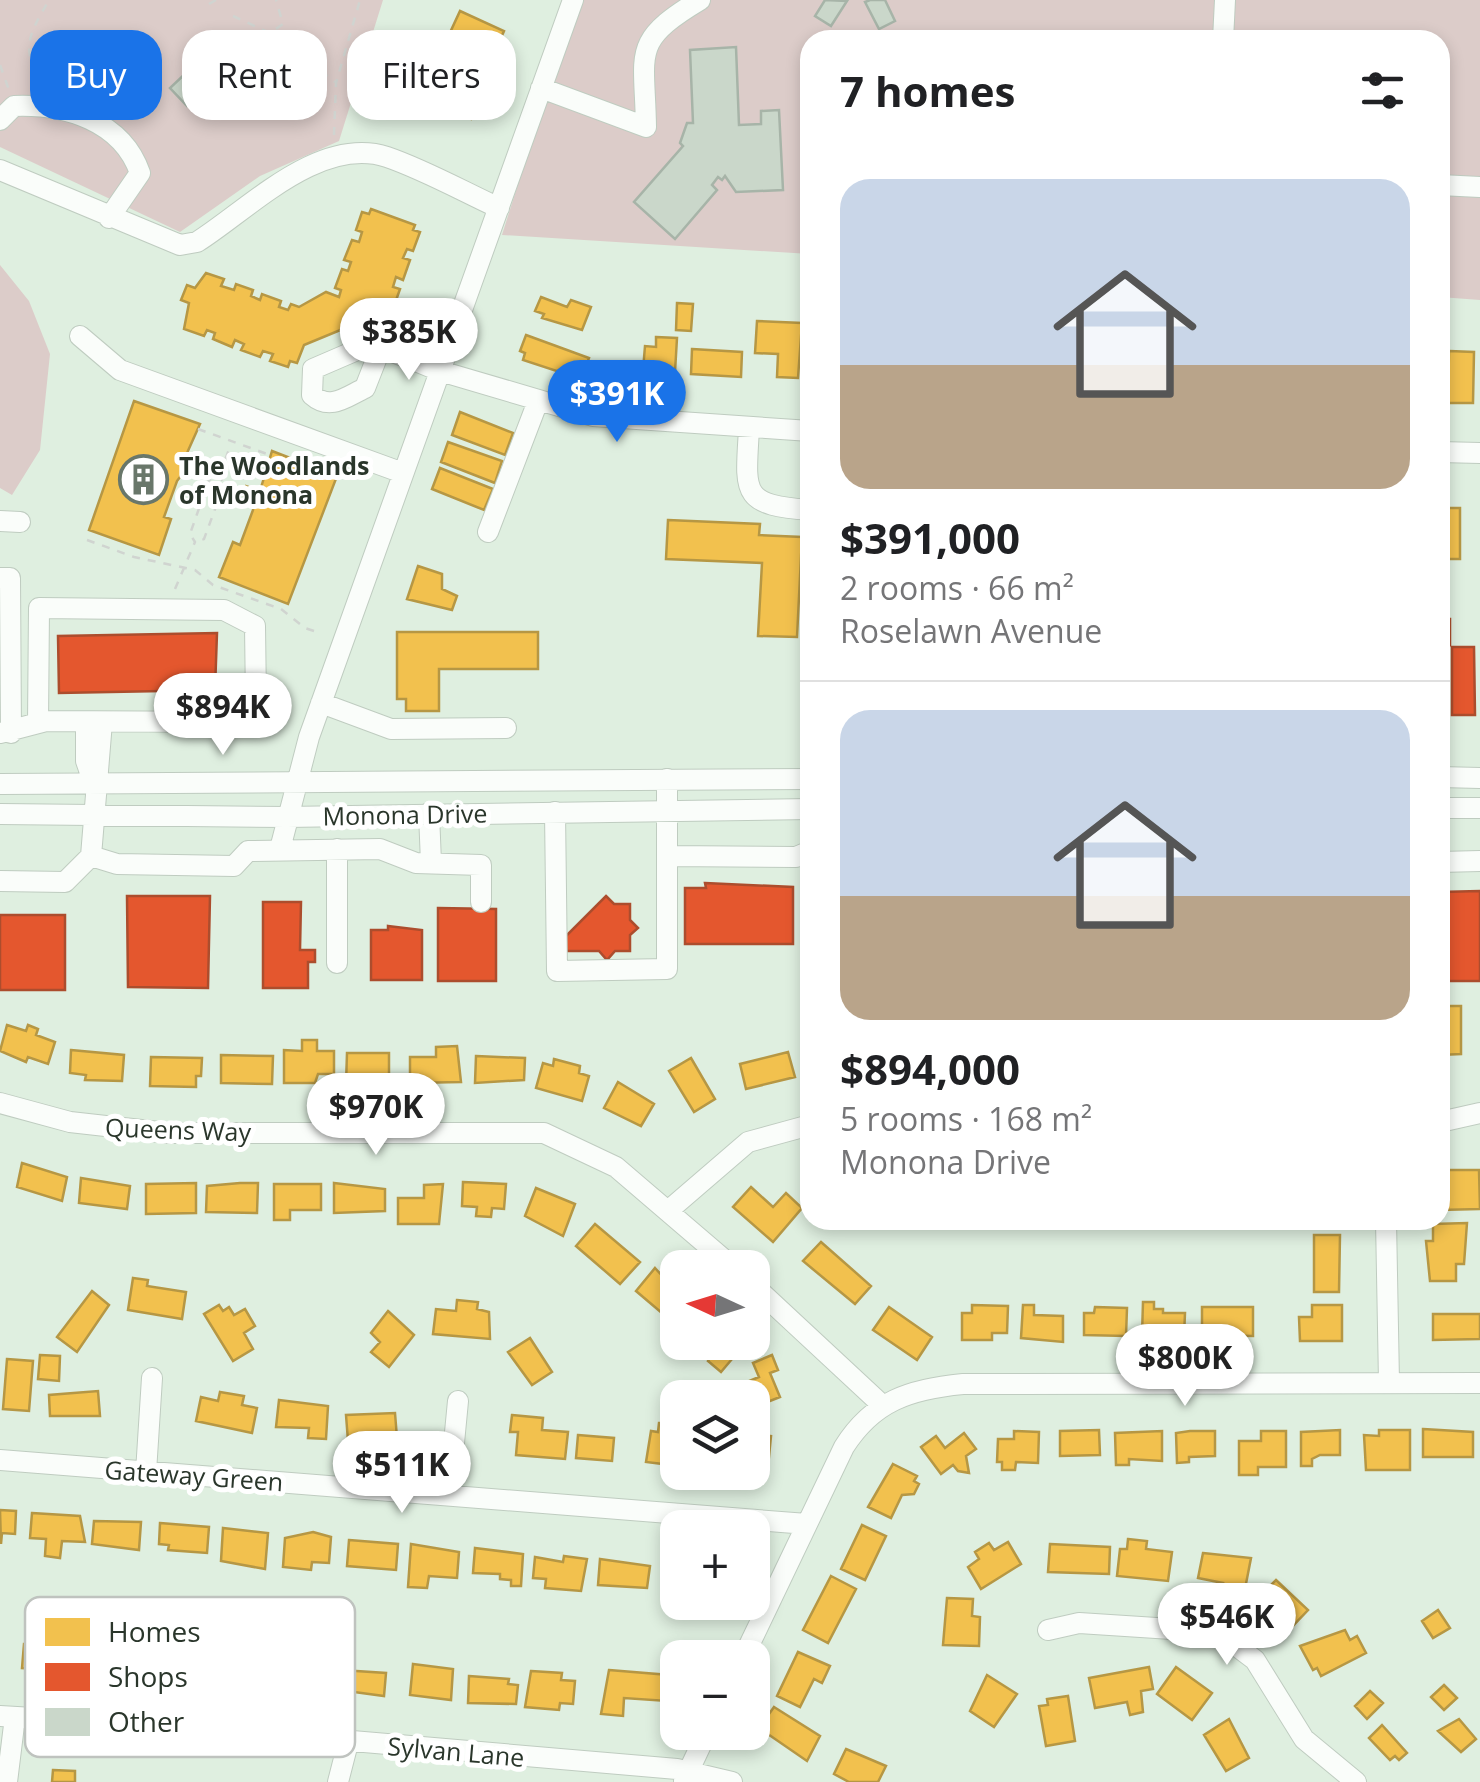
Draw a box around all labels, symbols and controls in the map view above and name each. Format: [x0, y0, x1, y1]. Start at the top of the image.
chip: Buy [30, 30, 162, 120]
chip: Rent [182, 30, 327, 120]
chip: Filters [347, 30, 516, 120]
text: 7 homes [840, 62, 1015, 119]
icon: filters [1355, 63, 1410, 118]
icon: home [1035, 244, 1215, 424]
pin: $385K [339, 298, 479, 383]
text: $385K [362, 309, 456, 352]
pin: $391K [547, 360, 687, 445]
text: $391K [570, 371, 664, 414]
place label: The Woodlands of Monona [179, 448, 370, 511]
building icon: The Woodlands of Monona [118, 453, 170, 505]
text: $391,000 [840, 509, 1020, 566]
text: 2 rooms · 66 m² [840, 566, 1074, 609]
text: Roselawn Avenue [840, 609, 1102, 652]
pin: $894K [153, 673, 293, 758]
text: $894K [176, 684, 270, 727]
icon: home [1035, 775, 1215, 955]
street label: Monona Drive [322, 796, 488, 832]
text: $894,000 [840, 1040, 1020, 1097]
pin: $970K [306, 1073, 446, 1158]
text: $970K [329, 1084, 423, 1127]
text: 5 rooms · 168 m² [840, 1097, 1092, 1140]
street label: Queens Way [104, 1109, 252, 1149]
text: Monona Drive [840, 1140, 1051, 1183]
north arrow [660, 1250, 770, 1360]
map controls [660, 1250, 770, 1750]
pin: $800K [1115, 1324, 1255, 1409]
text: $800K [1138, 1335, 1232, 1378]
button: layers [660, 1380, 770, 1490]
pin: $511K [332, 1431, 472, 1516]
text: $511K [355, 1442, 449, 1485]
street label: Gateway Green [103, 1452, 285, 1498]
button: + [660, 1510, 770, 1620]
pin: $546K [1157, 1583, 1297, 1668]
text: $546K [1180, 1594, 1274, 1637]
legend [25, 1597, 355, 1757]
text: Homes [108, 1612, 200, 1650]
button: − [660, 1640, 770, 1750]
text: Shops [108, 1657, 188, 1695]
text: Other [108, 1702, 185, 1740]
street label: Sylvan Lane [386, 1728, 526, 1774]

